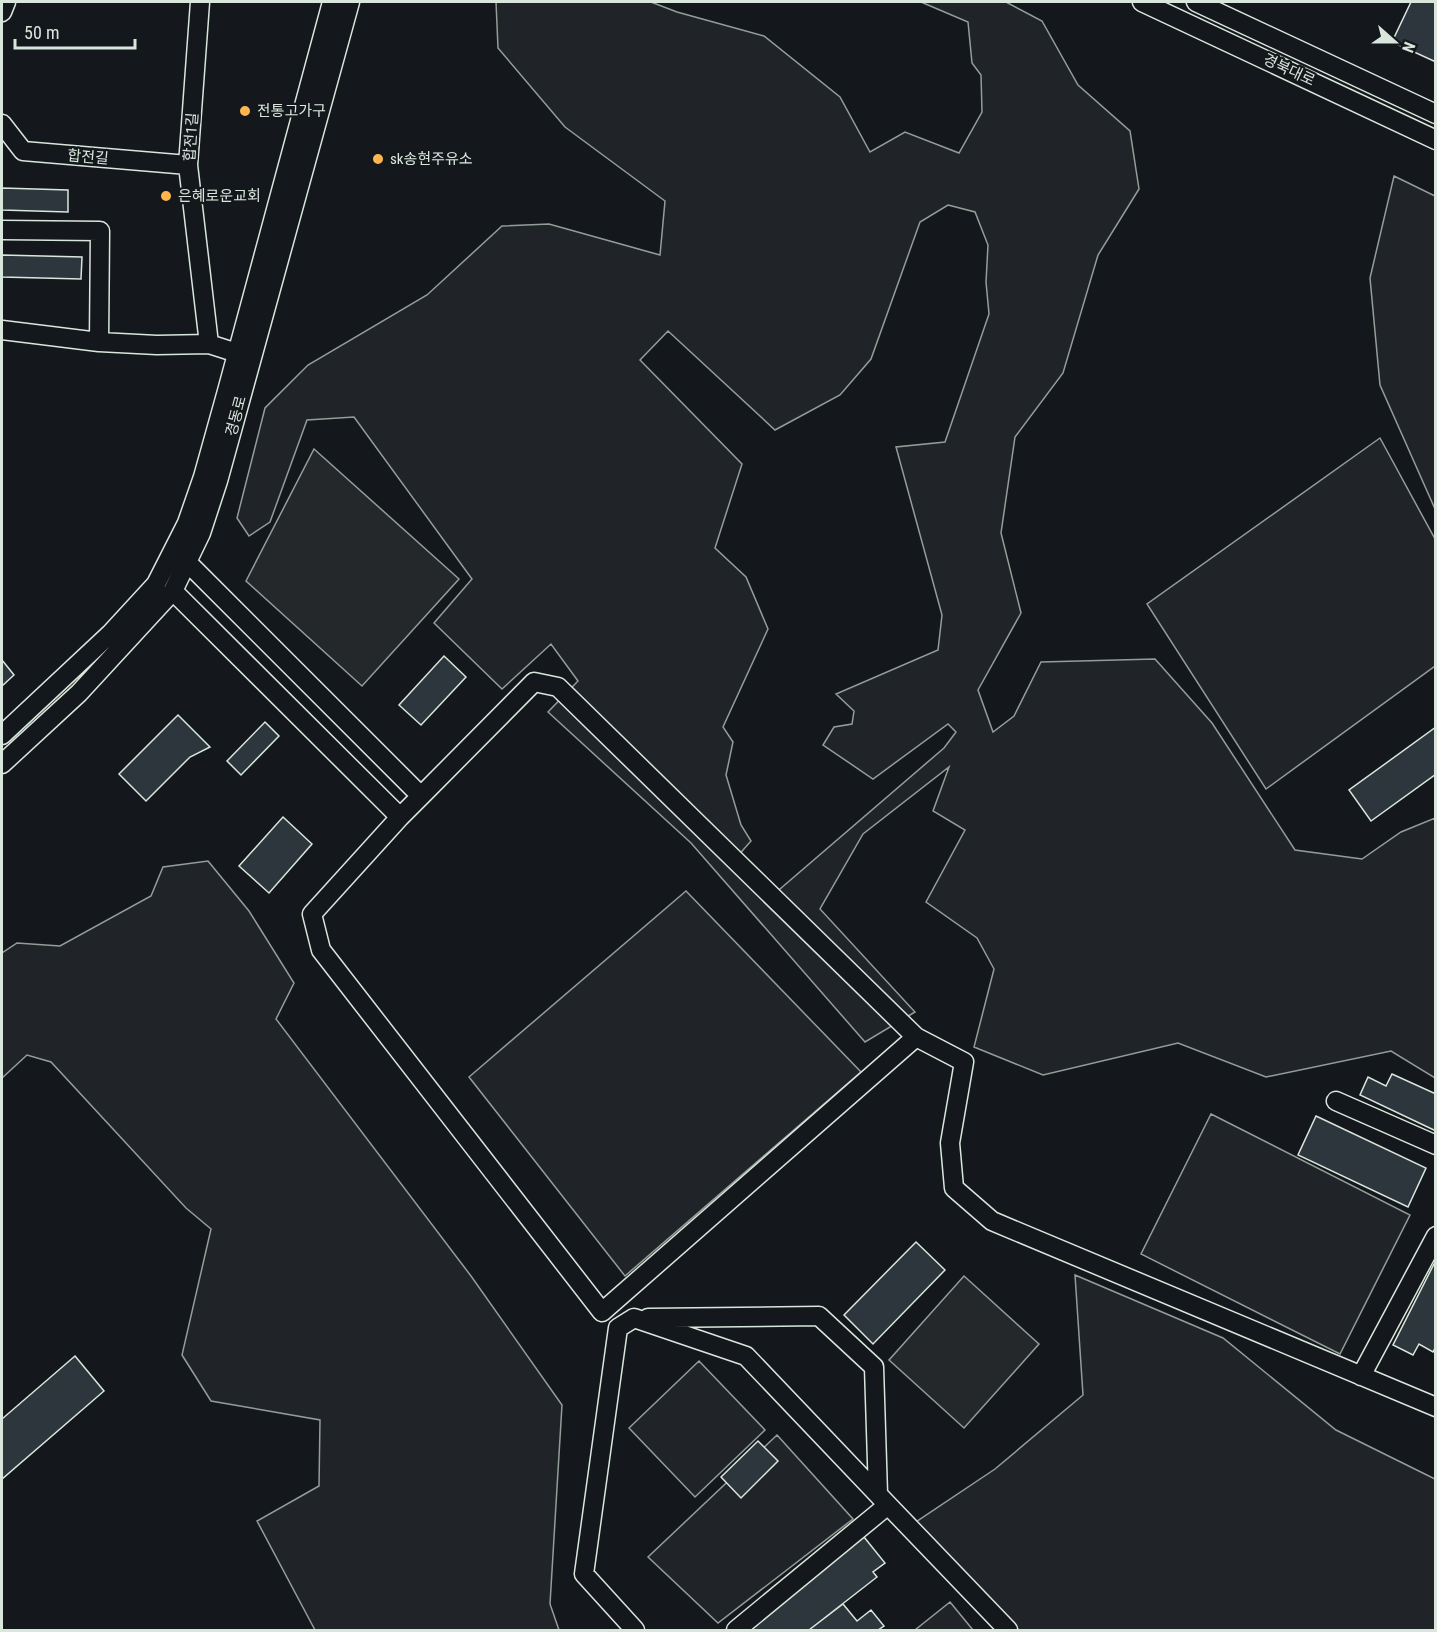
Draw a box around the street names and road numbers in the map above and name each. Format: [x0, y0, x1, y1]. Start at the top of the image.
street label: 경북대로 [1260, 50, 1318, 90]
street label: 합전1길 [180, 112, 202, 162]
street label: 합전길 [67, 146, 109, 168]
street label: 경동로 [222, 394, 250, 438]

